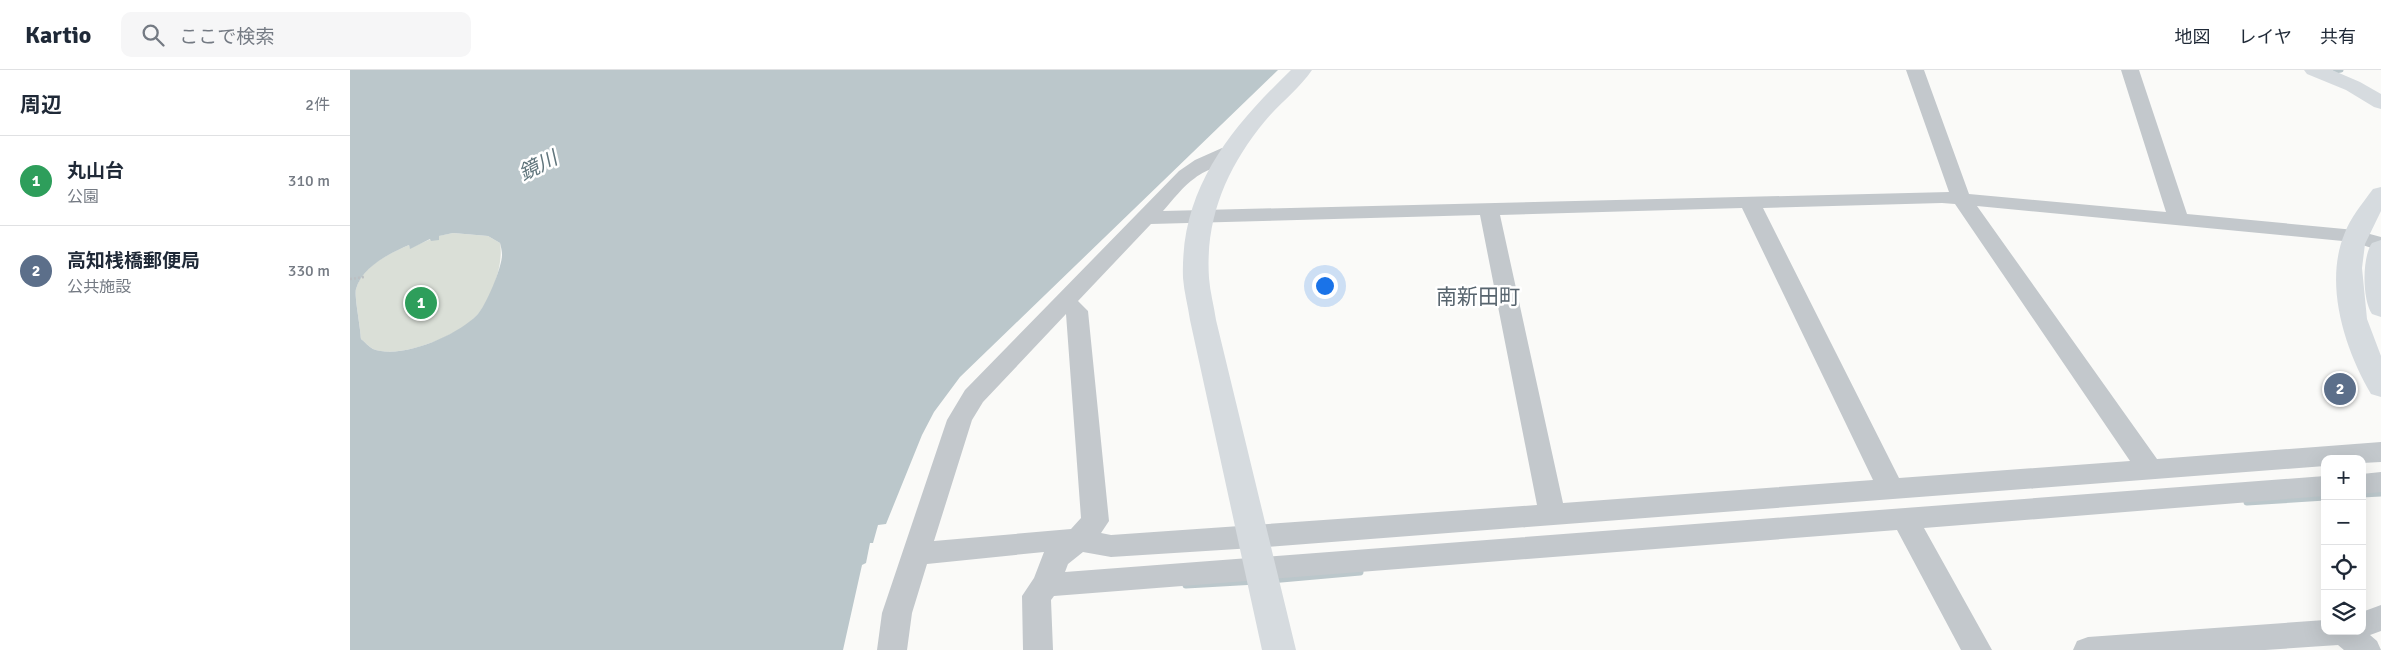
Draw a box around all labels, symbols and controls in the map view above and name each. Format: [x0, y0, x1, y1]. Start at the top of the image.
search box [121, 12, 471, 57]
text: Kartio [25, 20, 91, 50]
icon: search [139, 21, 167, 49]
text: ここで検索 [179, 25, 274, 49]
text: 地図 [2175, 26, 2211, 48]
text: レイヤ [2239, 26, 2292, 48]
text: 共有 [2320, 26, 2356, 48]
text: 周辺 [20, 92, 62, 118]
text: 2件 [305, 95, 330, 115]
water label: 鏡川 [515, 145, 563, 186]
text: 丸山台 [67, 159, 124, 183]
text: 1 [32, 171, 40, 191]
text: 310 m [288, 171, 330, 191]
text: 公園 [67, 187, 99, 207]
text: 高知桟橋郵便局 [67, 249, 200, 273]
text: 2 [32, 261, 40, 281]
text: 330 m [288, 261, 330, 281]
your location [1312, 273, 1338, 299]
text: 公共施設 [67, 277, 131, 297]
pin: 1 [405, 284, 437, 322]
district label: 南新田町 [1436, 284, 1520, 310]
pin: 2 [2324, 370, 2356, 408]
map controls [2321, 455, 2366, 635]
button: + [2321, 455, 2366, 500]
button: − [2321, 500, 2366, 545]
button: locate [2321, 545, 2366, 590]
button: layers [2321, 590, 2366, 635]

